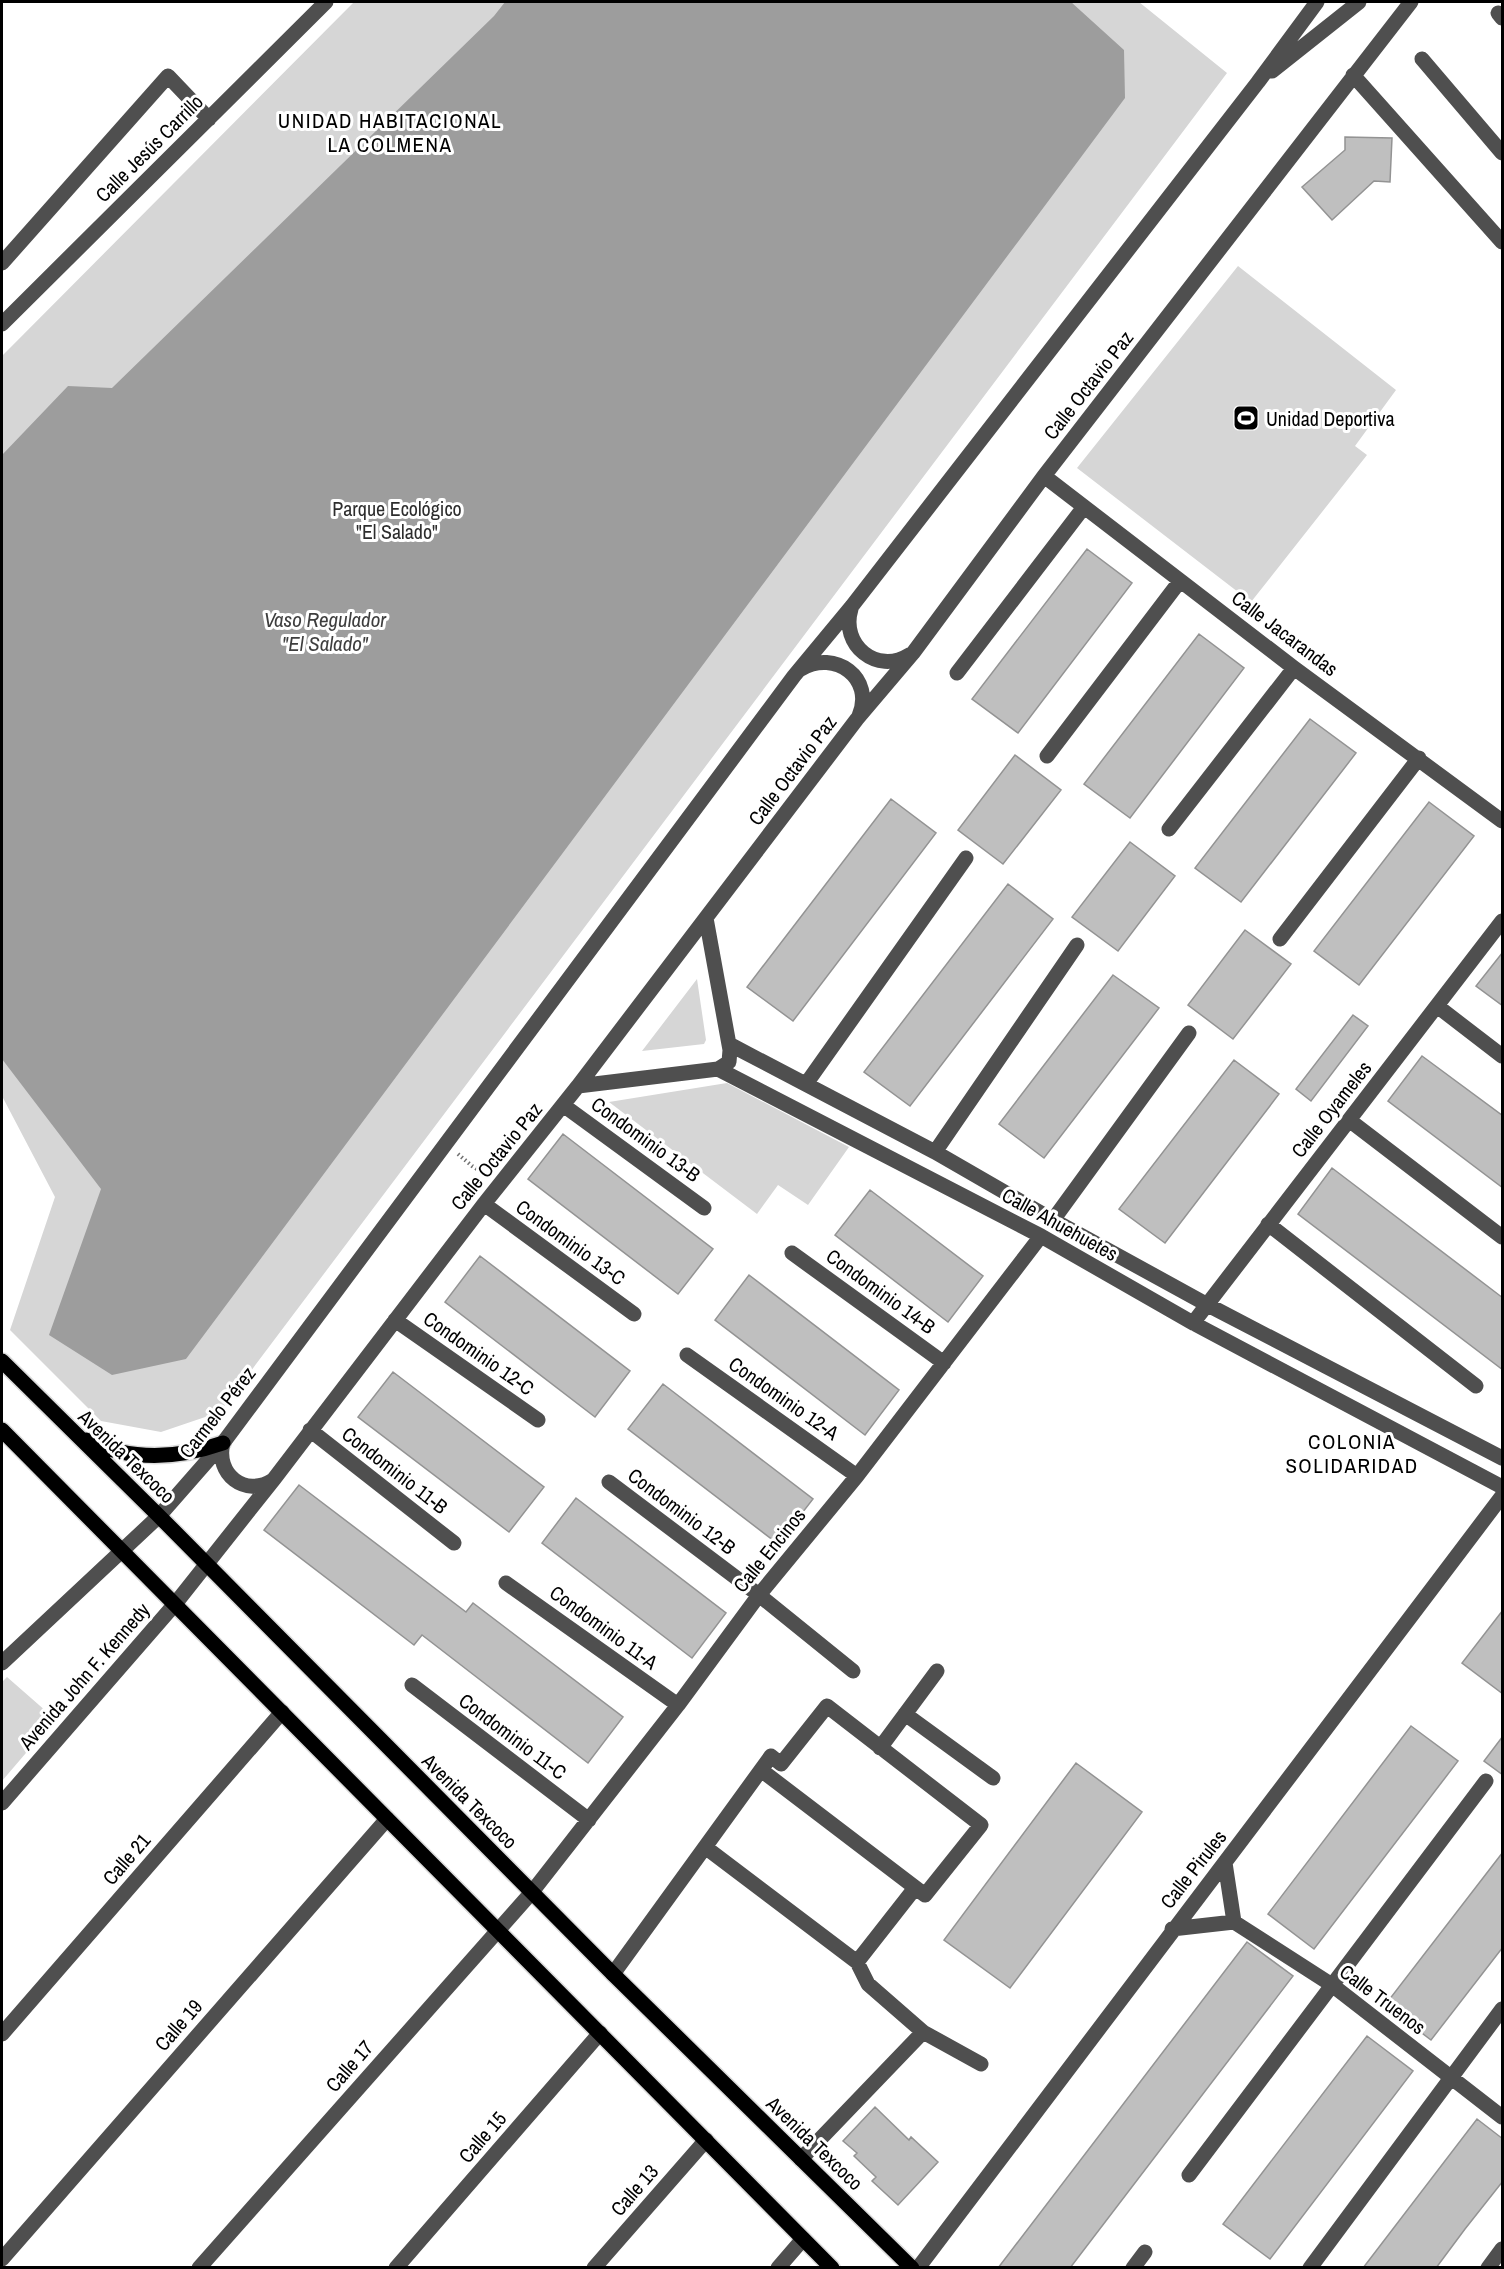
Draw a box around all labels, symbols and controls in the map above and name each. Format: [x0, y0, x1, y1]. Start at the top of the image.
street label: Calle Jesús Carrillo [89, 88, 209, 208]
district label: UNIDAD HABITACIONAL LA COLMENA [278, 106, 502, 159]
street label: Calle Octavio Paz [1037, 325, 1139, 445]
sports icon: Unidad Deportiva [1231, 403, 1261, 433]
place label: Unidad Deportiva [1266, 405, 1395, 432]
park label: Parque Ecológico "El Salado" [332, 495, 462, 545]
street label: Calle Jacarandas [1226, 584, 1344, 682]
water label: Vaso Regulador "El Salado" [264, 605, 387, 658]
street label: Calle Octavio Paz [742, 709, 842, 831]
street label: Calle Oyameles [1285, 1055, 1377, 1163]
street label: Condominio 13-B [586, 1090, 706, 1188]
street label: Calle Octavio Paz [444, 1096, 548, 1216]
street label: Calle Ahuehuetes [997, 1181, 1123, 1267]
street label: Condominio 13-C [511, 1193, 631, 1291]
street label: Condominio 14-B [821, 1242, 941, 1340]
street label: Condominio 12-C [418, 1305, 540, 1401]
street label: Condominio 12-A [724, 1350, 844, 1446]
street label: Carmelo Pérez [173, 1361, 261, 1463]
street label: Avenida Texcoco [72, 1402, 181, 1509]
street label: Condominio 11-B [337, 1420, 454, 1520]
district label: COLONIA SOLIDARIDAD [1285, 1427, 1419, 1480]
street label: Condominio 12-B [623, 1462, 741, 1560]
street label: Calle Encinos [727, 1502, 811, 1598]
street label: Condominio 11-A [545, 1579, 663, 1675]
street label: Avenida John F. Kennedy [12, 1596, 156, 1756]
street label: Condominio 11-C [454, 1687, 572, 1785]
street label: Avenida Texcoco [416, 1747, 524, 1855]
street label: Calle Pirules [1154, 1824, 1232, 1914]
street label: Calle 21 [96, 1827, 156, 1891]
street label: Calle Truenos [1334, 1958, 1432, 2040]
street label: Calle 19 [148, 1993, 208, 2057]
street label: Calle 17 [319, 2034, 379, 2098]
street label: Avenida Texcoco [760, 2089, 869, 2196]
street label: Calle 15 [452, 2105, 512, 2169]
street label: Calle 13 [604, 2158, 664, 2222]

